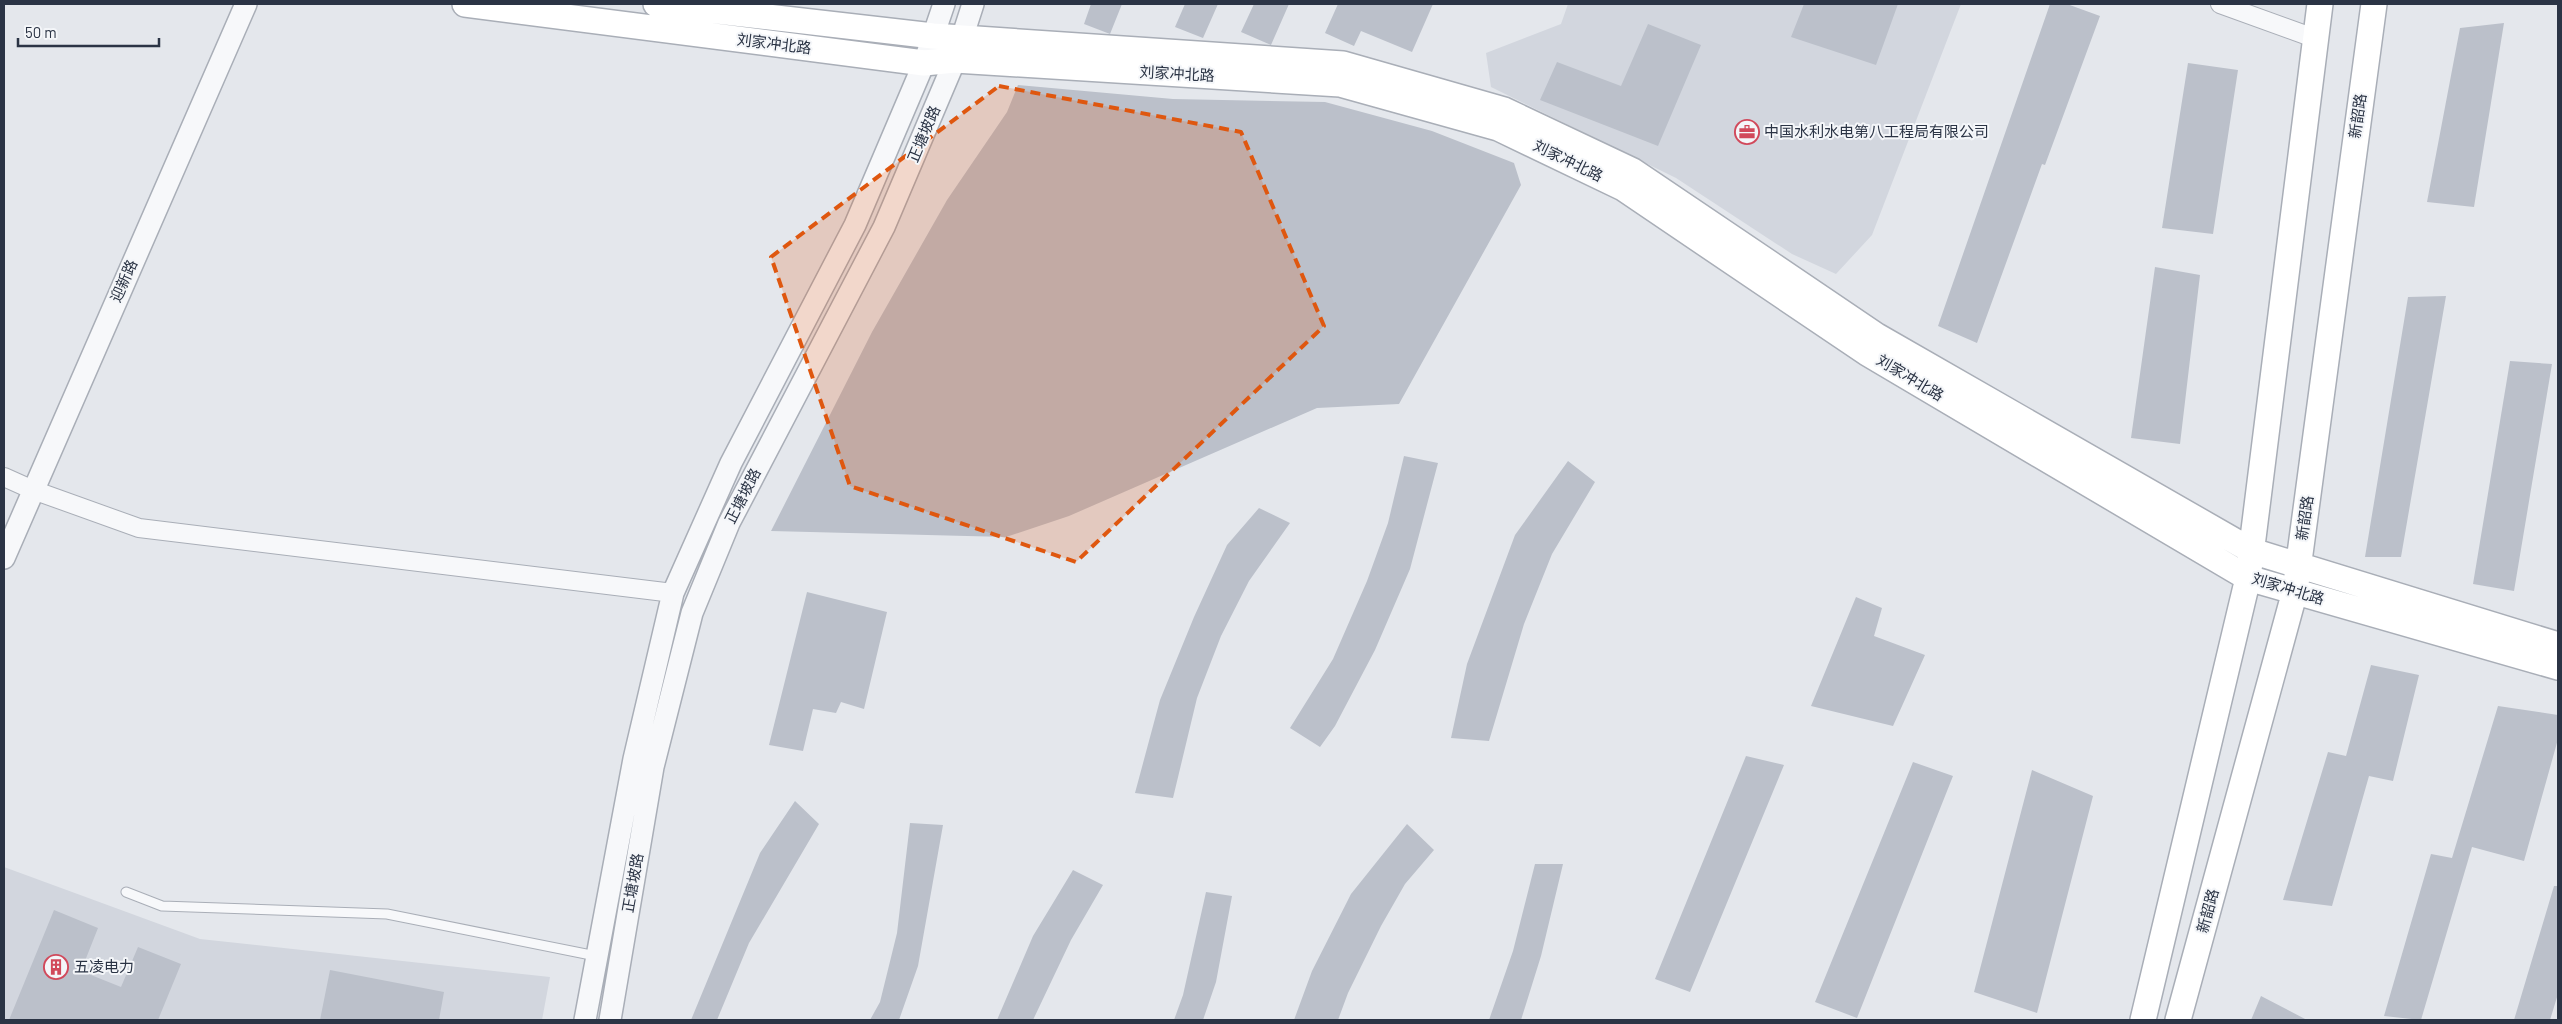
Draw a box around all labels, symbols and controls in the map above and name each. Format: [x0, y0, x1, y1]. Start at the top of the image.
scale bar [18, 15, 159, 47]
text: 50 m [25, 23, 57, 41]
street label: 刘家冲北路 [736, 30, 812, 57]
street label: 刘家冲北路 [1139, 62, 1215, 84]
street label: 新韶路 [2345, 92, 2369, 139]
street label: 正塘坡路 [903, 102, 943, 165]
office icon: 中国水利水电第八工程局有限公司 [1734, 119, 1760, 145]
place label: 中国水利水电第八工程局有限公司 [1764, 122, 1989, 140]
street label: 刘家冲北路 [1531, 136, 1606, 185]
street label: 迎新路 [106, 256, 140, 305]
street label: 刘家冲北路 [1874, 350, 1947, 404]
street label: 正塘坡路 [720, 465, 764, 526]
street label: 新韶路 [2292, 494, 2316, 541]
street label: 刘家冲北路 [2250, 568, 2327, 608]
street label: 正塘坡路 [618, 852, 646, 914]
street label: 新韶路 [2193, 887, 2222, 935]
building icon: 五凌电力 [43, 954, 69, 980]
place label: 五凌电力 [74, 957, 134, 975]

